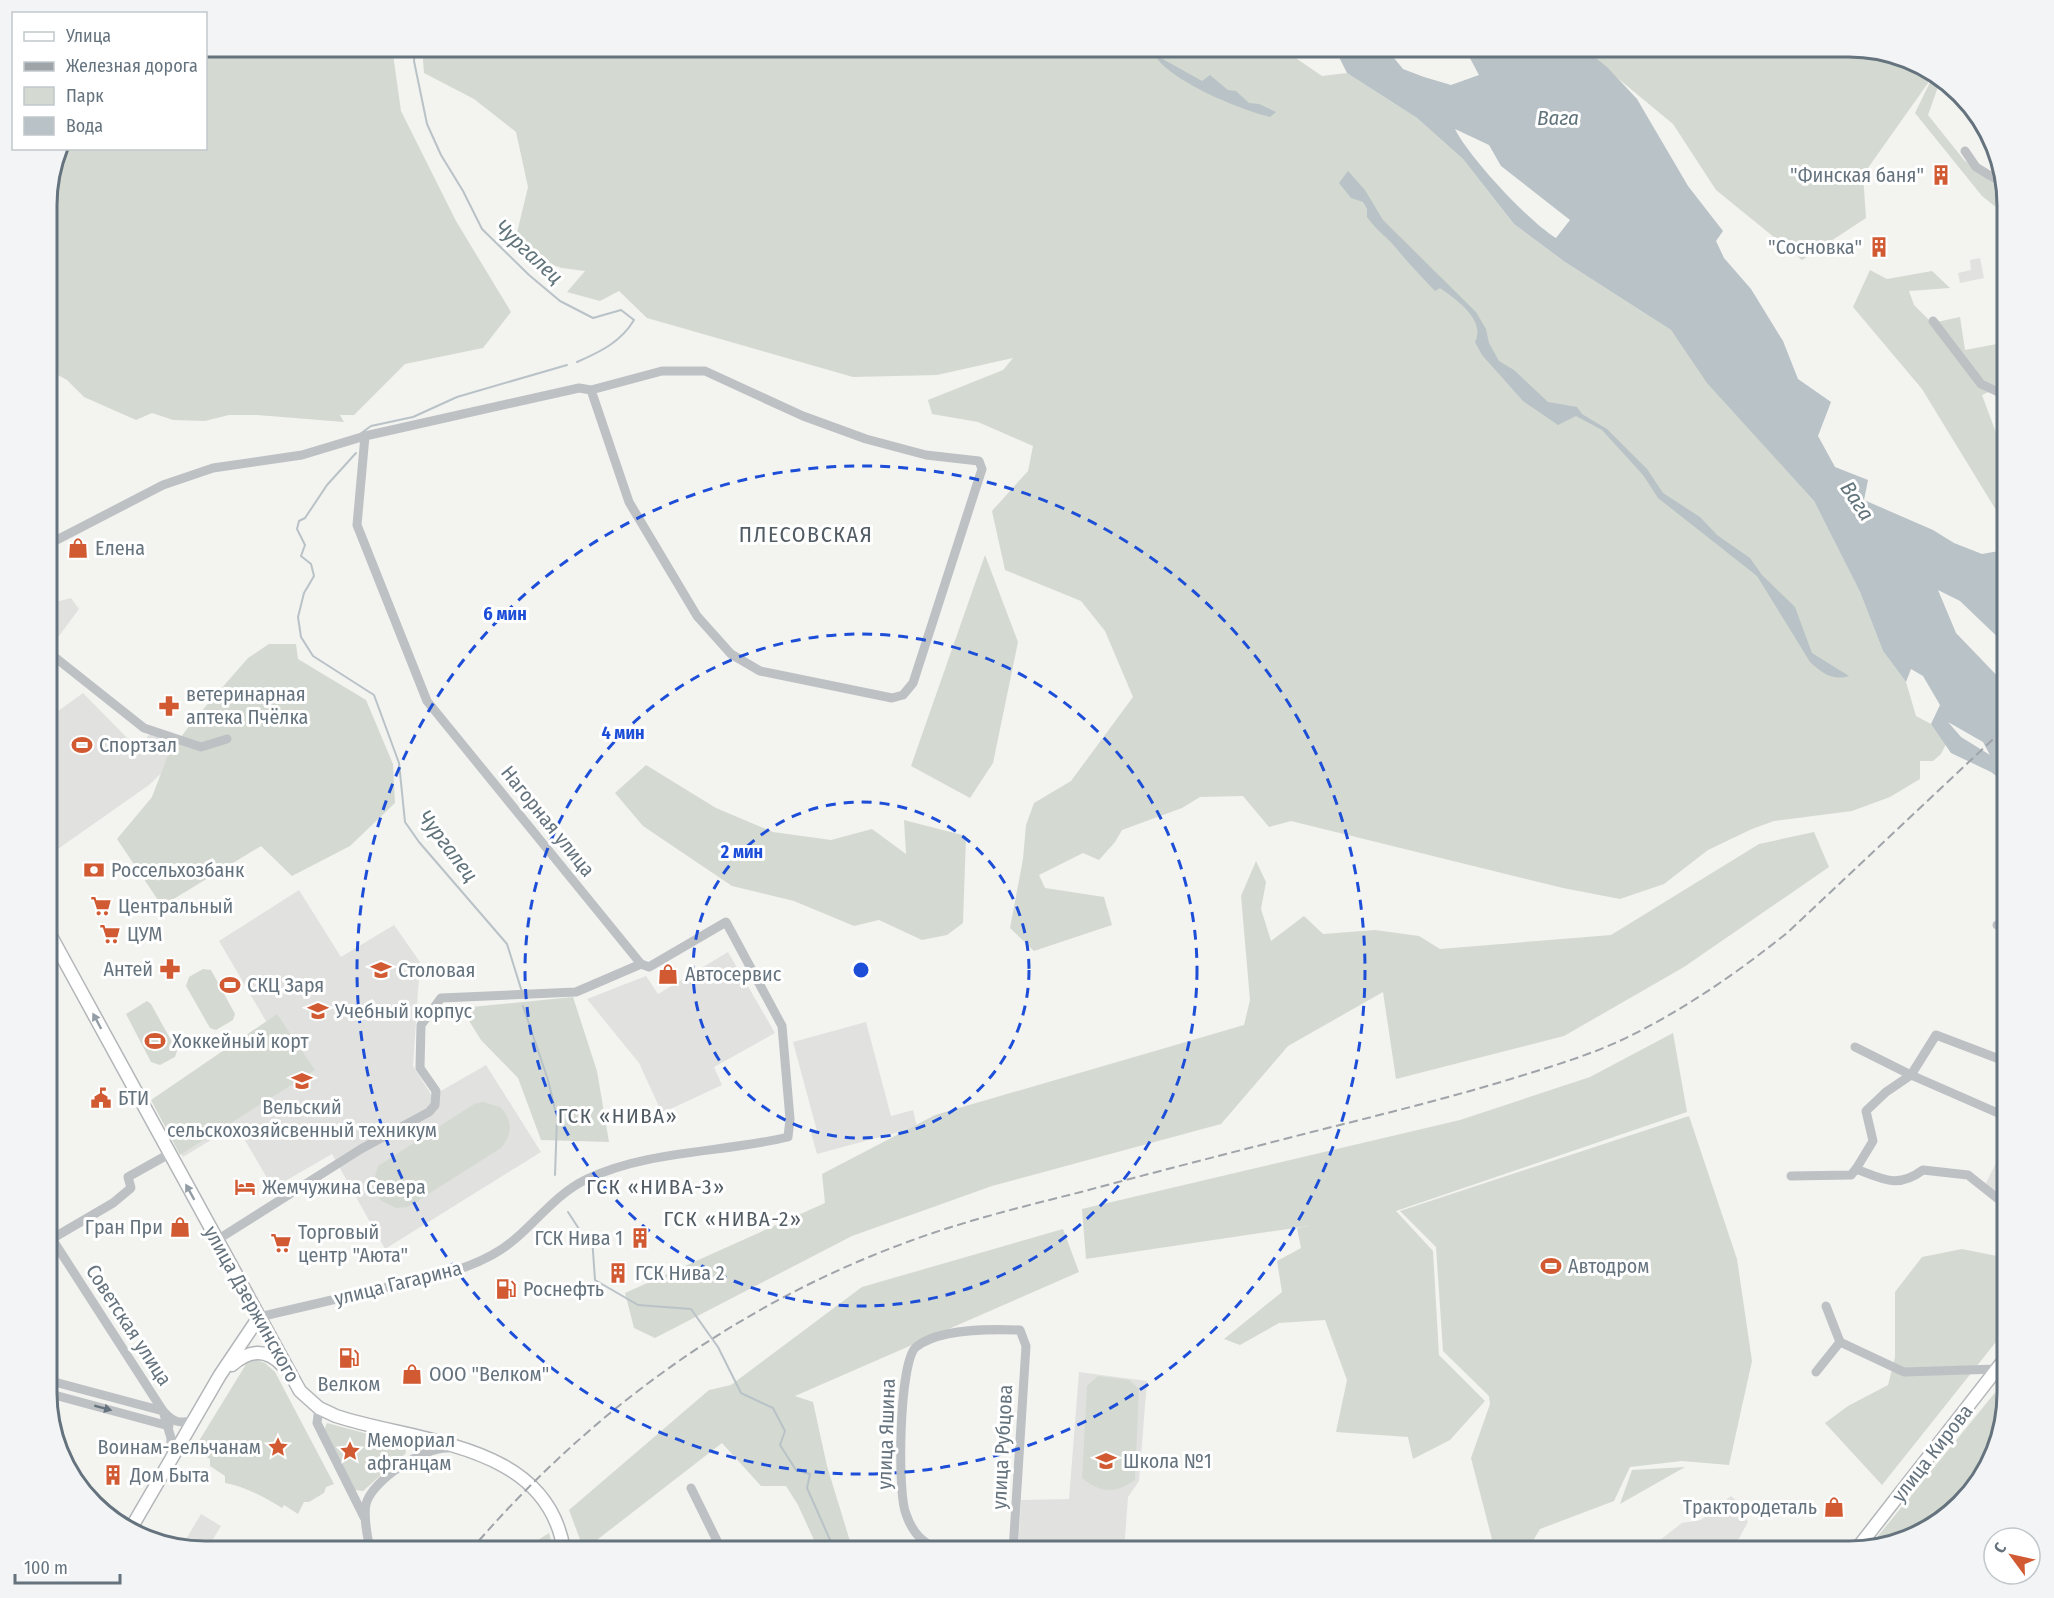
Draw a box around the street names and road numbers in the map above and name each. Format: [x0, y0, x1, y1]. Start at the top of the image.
street label: Нагорная улица [496, 761, 600, 881]
street label: улица Дзержинского [199, 1222, 305, 1386]
street label: улица Гагарина [332, 1256, 464, 1310]
street label: Советская улица [81, 1260, 177, 1390]
street label: улица Яшина [872, 1378, 900, 1490]
street label: улица Рубцова [987, 1384, 1017, 1510]
street label: улица Кирова [1887, 1399, 1977, 1507]

